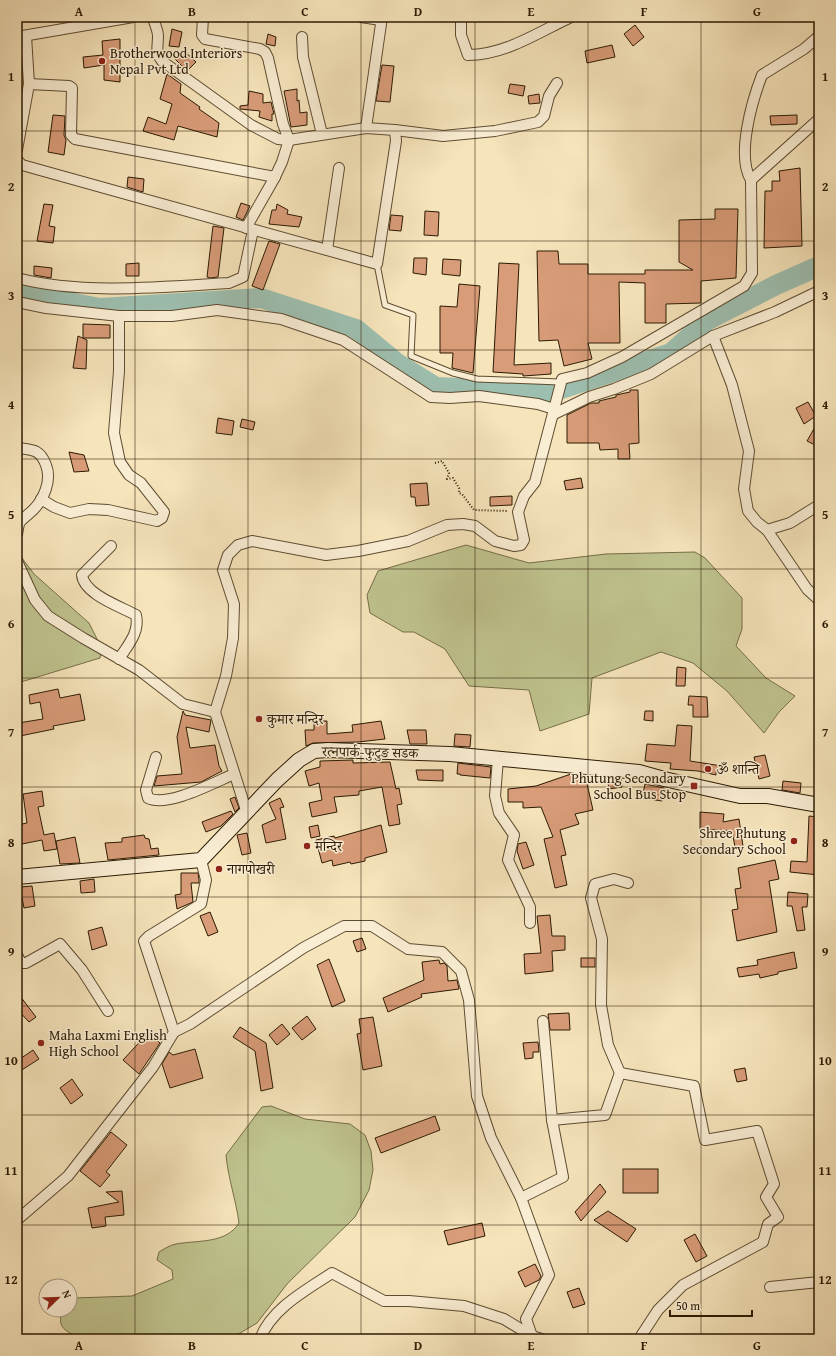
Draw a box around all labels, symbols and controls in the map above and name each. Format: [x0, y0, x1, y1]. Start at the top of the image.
text: A [75, 2, 84, 21]
text: B [188, 2, 196, 21]
text: C [301, 2, 309, 21]
text: D [414, 2, 422, 21]
text: E [528, 2, 535, 21]
text: F [641, 2, 648, 21]
text: G [753, 2, 761, 21]
place label: Brotherwood Interiors Nepal Pvt Ltd [110, 43, 242, 79]
marker: Brotherwood Interiors Nepal Pvt Ltd [97, 56, 107, 66]
text: 1 [8, 67, 14, 86]
text: 1 [822, 67, 828, 86]
text: 2 [8, 177, 15, 196]
text: 2 [822, 177, 829, 196]
text: 3 [8, 286, 14, 305]
text: 3 [822, 286, 828, 305]
text: 4 [8, 395, 15, 414]
text: 4 [822, 395, 829, 414]
text: 5 [8, 505, 15, 524]
text: 5 [822, 505, 829, 524]
text: 6 [8, 614, 15, 633]
text: 6 [822, 614, 829, 633]
place label: कुमार मन्दिर [266, 709, 324, 729]
marker: कुमार मन्दिर [254, 714, 264, 724]
text: 7 [8, 723, 15, 742]
text: 7 [822, 723, 829, 742]
street label: रत्नपार्क-फुटुङ सडक [321, 741, 419, 763]
place label: ॐ शान्ति [716, 759, 761, 779]
marker: ॐ शान्ति [703, 764, 713, 774]
place label: Phutung Secondary School Bus Stop [571, 768, 686, 804]
marker: Phutung Secondary School Bus Stop [689, 781, 699, 791]
place label: Shree Phutung Secondary School [683, 823, 786, 859]
text: 8 [8, 833, 15, 852]
text: 8 [822, 833, 829, 852]
place label: मन्दिर [314, 836, 343, 856]
marker: Shree Phutung Secondary School [789, 836, 799, 846]
marker: मन्दिर [302, 841, 312, 851]
place label: नागपोखरी [226, 859, 275, 879]
marker: नागपोखरी [214, 864, 224, 874]
text: 9 [8, 942, 15, 961]
text: 9 [822, 942, 829, 961]
place label: Maha Laxmi English High School [49, 1025, 167, 1061]
marker: Maha Laxmi English High School [36, 1038, 46, 1048]
text: 10 [4, 1051, 18, 1070]
text: 10 [818, 1051, 832, 1070]
text: 11 [4, 1161, 18, 1180]
text: 11 [818, 1161, 832, 1180]
text: 12 [4, 1270, 18, 1289]
text: 12 [818, 1270, 832, 1289]
north arrow [38, 1278, 78, 1318]
text: N [58, 1288, 76, 1301]
scale bar [670, 1292, 752, 1318]
text: 50 m [676, 1297, 700, 1314]
text: A [75, 1336, 84, 1355]
text: B [188, 1336, 196, 1355]
text: C [301, 1336, 309, 1355]
text: D [414, 1336, 422, 1355]
text: E [528, 1336, 535, 1355]
text: F [641, 1336, 648, 1355]
text: G [753, 1336, 761, 1355]

